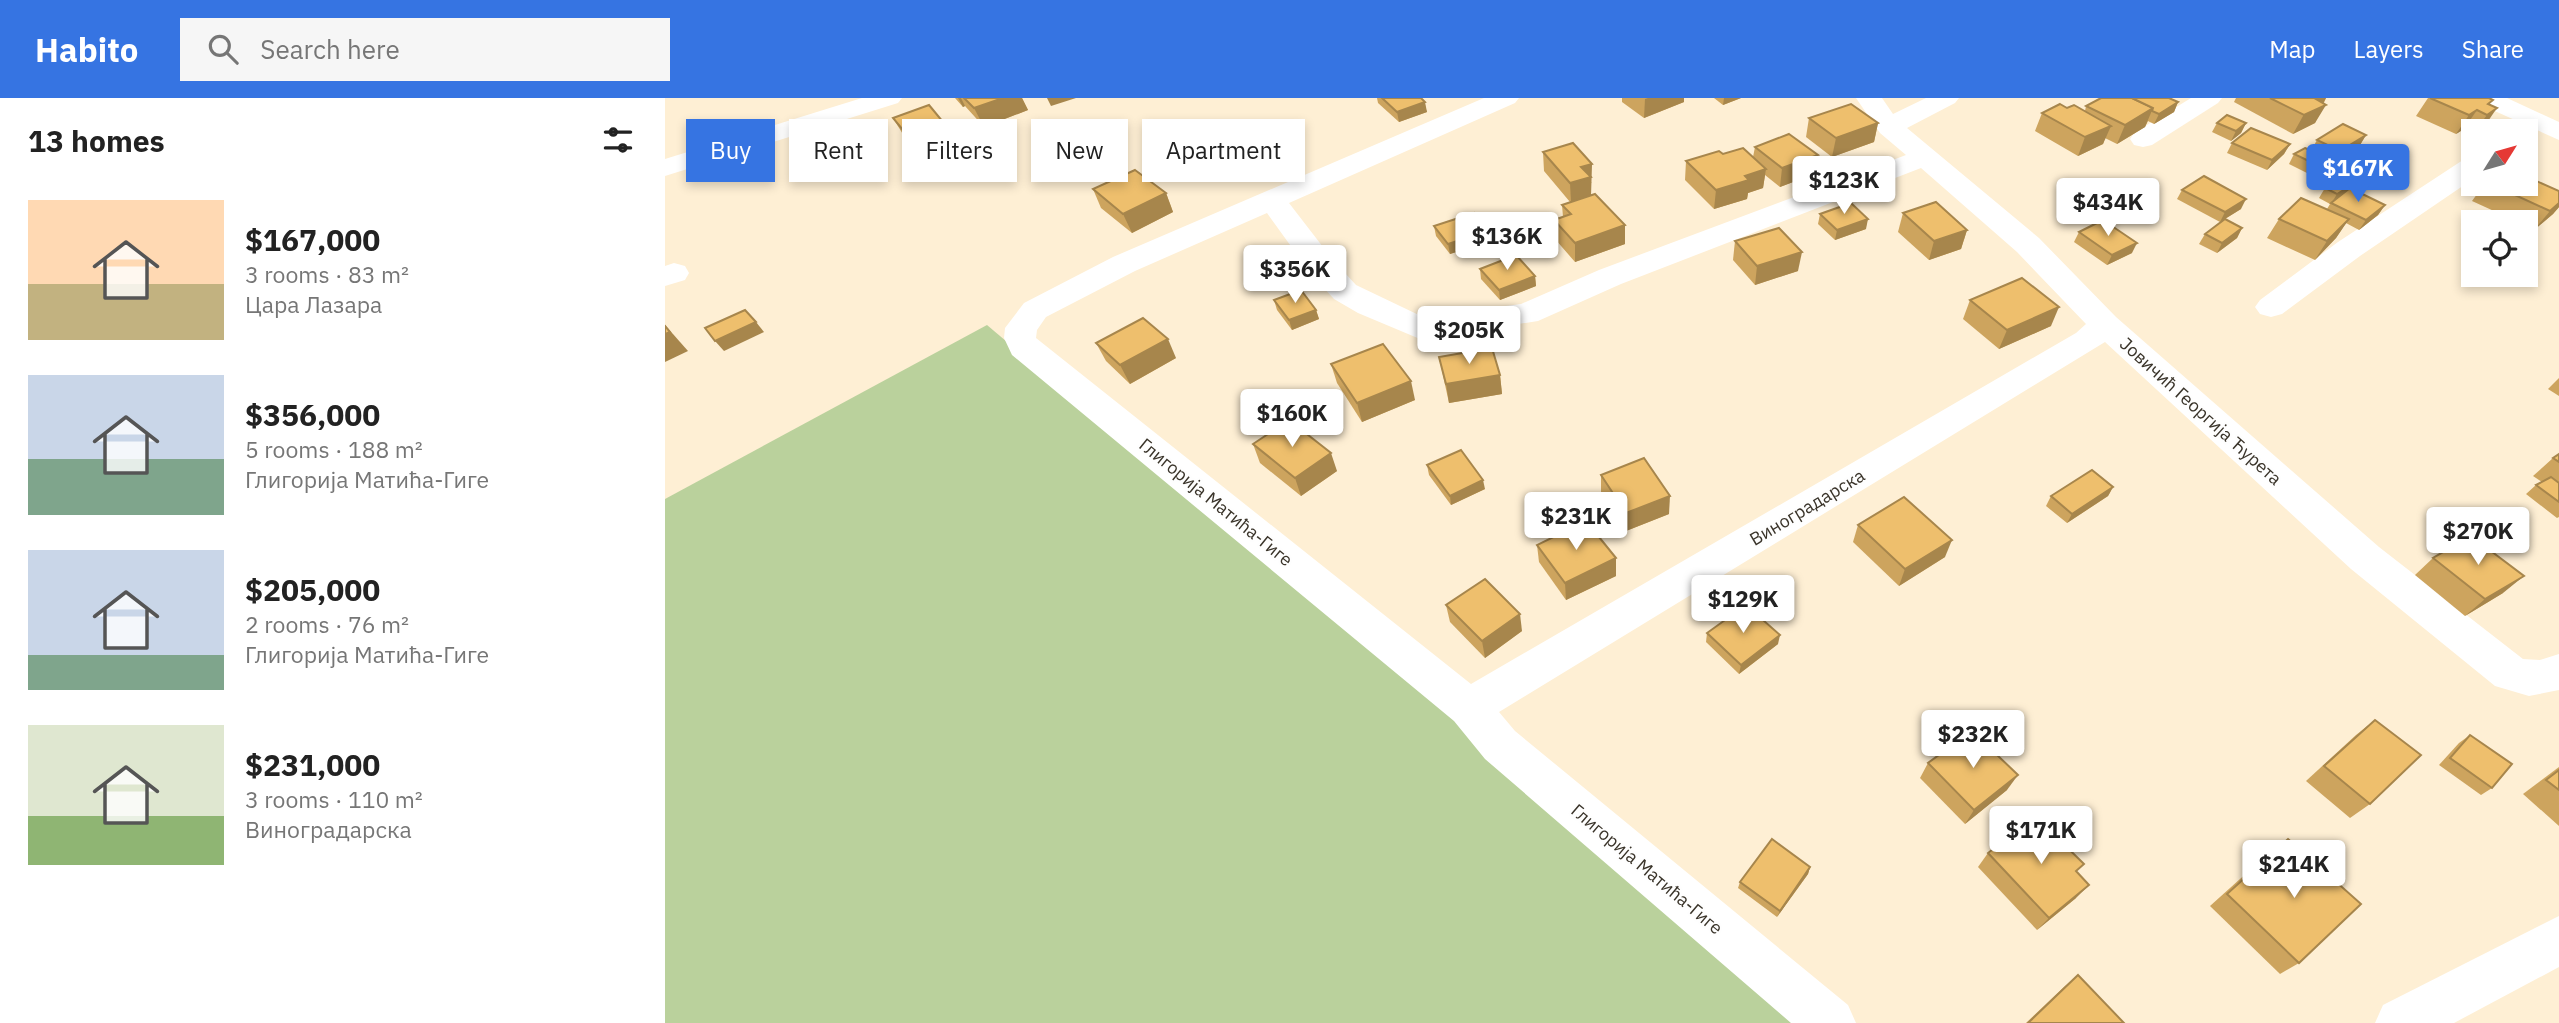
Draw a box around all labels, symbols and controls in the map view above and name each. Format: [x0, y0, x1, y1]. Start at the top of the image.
search box [180, 18, 670, 81]
text: Habito [35, 28, 138, 71]
icon: search [204, 30, 242, 68]
text: Search here [260, 32, 400, 66]
text: Map [2269, 33, 2316, 65]
text: Layers [2354, 33, 2424, 65]
text: Share [2462, 33, 2524, 65]
chip: Buy [686, 119, 775, 182]
chip: Rent [789, 119, 888, 182]
chip: Filters [902, 119, 1017, 182]
chip: New [1031, 119, 1128, 182]
chip: Apartment [1142, 119, 1305, 182]
north arrow [2461, 119, 2537, 196]
map controls [2461, 119, 2538, 287]
text: 13 homes [28, 121, 165, 160]
icon: filters [599, 121, 637, 159]
pin: $167K [2309, 144, 2407, 204]
text: $167K [2322, 152, 2394, 182]
pin: $123K [1795, 156, 1893, 216]
text: $123K [1808, 164, 1880, 194]
pin: $434K [2059, 178, 2157, 238]
text: $434K [2072, 186, 2144, 216]
button: locate [2461, 210, 2538, 287]
pin: $136K [1458, 212, 1556, 272]
text: $167,000 [245, 220, 380, 259]
text: $136K [1471, 220, 1543, 250]
icon: home [84, 228, 168, 312]
pin: $356K [1246, 246, 1344, 305]
text: $356K [1259, 253, 1331, 283]
text: 3 rooms · 83 m² [245, 259, 409, 289]
text: Цара Лазара [245, 289, 382, 319]
pin: $205K [1420, 306, 1518, 366]
text: $205K [1433, 314, 1505, 344]
street label: Јовичић Георгија Ћурета [2115, 332, 2287, 490]
pin: $160K [1243, 390, 1341, 449]
text: $356,000 [245, 395, 380, 434]
text: $160K [1256, 397, 1328, 427]
icon: home [84, 403, 168, 487]
street label: Глигорија Матића-Гиге [1135, 433, 1298, 571]
text: 5 rooms · 188 m² [245, 434, 423, 464]
street label: Виноградарска [1745, 463, 1869, 550]
text: Глигорија Матића-Гиге [245, 464, 489, 494]
pin: $231K [1527, 492, 1625, 552]
text: $231K [1540, 500, 1612, 530]
pin: $270K [2429, 508, 2527, 567]
text: $270K [2442, 515, 2514, 545]
text: $205,000 [245, 570, 380, 609]
pin: $129K [1694, 575, 1792, 635]
icon: home [84, 578, 168, 662]
text: $129K [1707, 583, 1779, 613]
text: 2 rooms · 76 m² [245, 609, 409, 639]
text: Глигорија Матића-Гиге [245, 639, 489, 669]
pin: $232K [1924, 710, 2022, 770]
text: $232K [1937, 718, 2009, 748]
text: $231,000 [245, 745, 380, 784]
icon: home [84, 753, 168, 837]
text: 3 rooms · 110 m² [245, 784, 423, 814]
street label: Глигорија Матића-Гиге [1566, 799, 1728, 939]
pin: $171K [1992, 806, 2090, 866]
text: Виноградарска [245, 814, 412, 844]
text: $171K [2005, 814, 2077, 844]
pin: $214K [2245, 840, 2343, 900]
text: $214K [2258, 848, 2330, 878]

